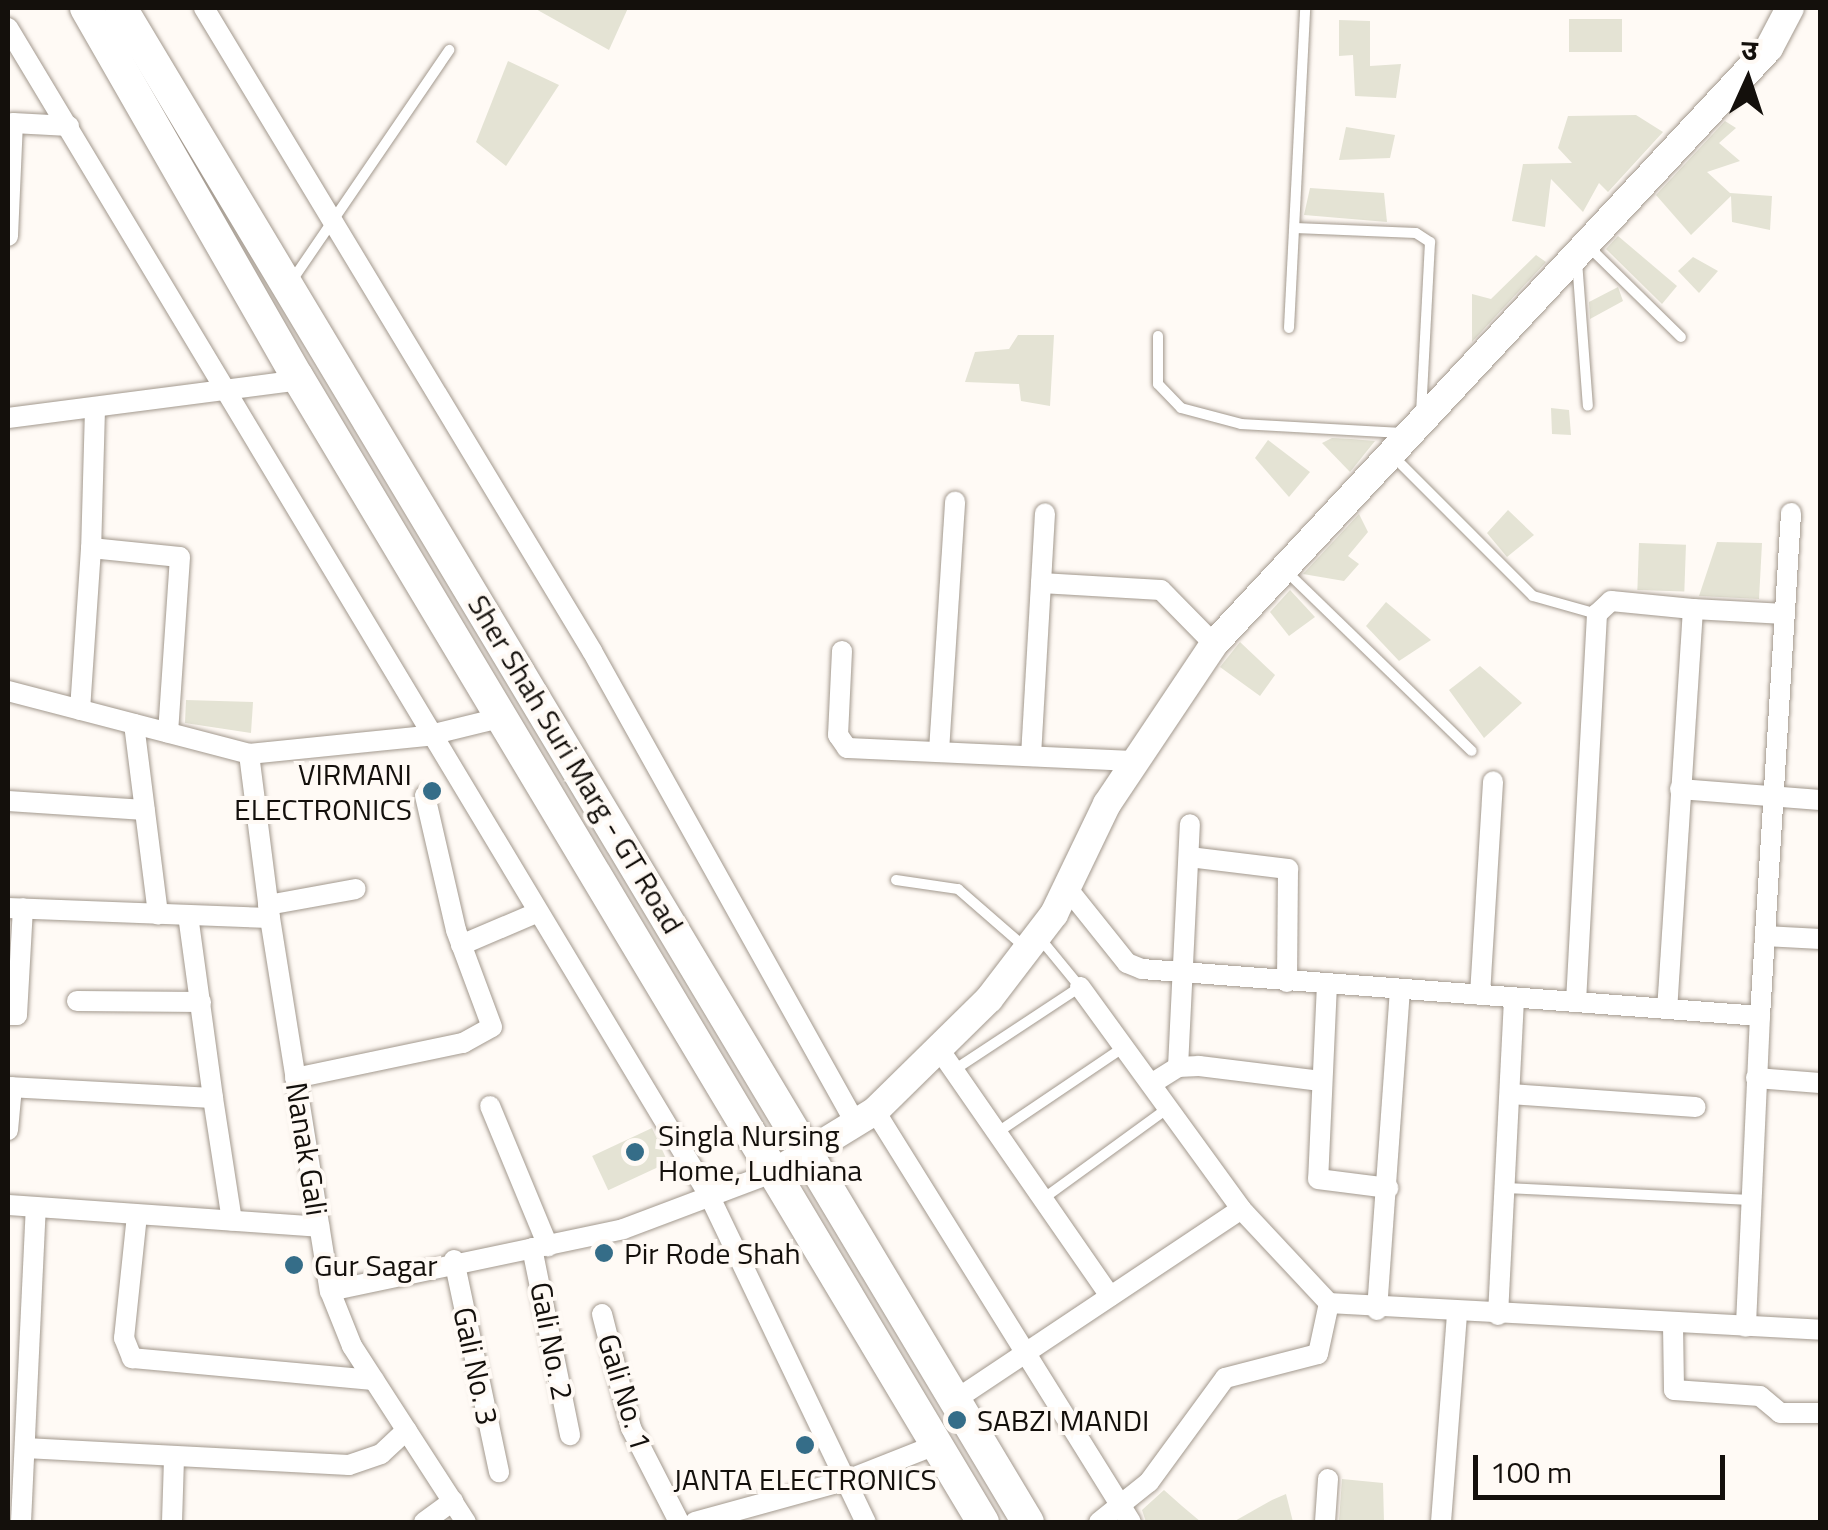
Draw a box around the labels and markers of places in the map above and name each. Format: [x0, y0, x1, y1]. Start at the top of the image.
place label: VIRMANI ELECTRONICS [234, 756, 412, 826]
marker: VIRMANI ELECTRONICS [421, 780, 443, 802]
place label: Singla Nursing Home, Ludhiana [658, 1117, 862, 1188]
marker: Singla Nursing Home, Ludhiana [622, 1139, 648, 1165]
place label: Pir Rode Shah [624, 1235, 801, 1271]
marker: Pir Rode Shah [593, 1242, 615, 1264]
place label: Gur Sagar [314, 1247, 438, 1283]
marker: Gur Sagar [283, 1254, 305, 1276]
place label: SABZI MANDI [977, 1402, 1149, 1438]
marker: SABZI MANDI [946, 1409, 968, 1431]
marker: JANTA ELECTRONICS [794, 1434, 816, 1456]
place label: JANTA ELECTRONICS [673, 1461, 937, 1497]

